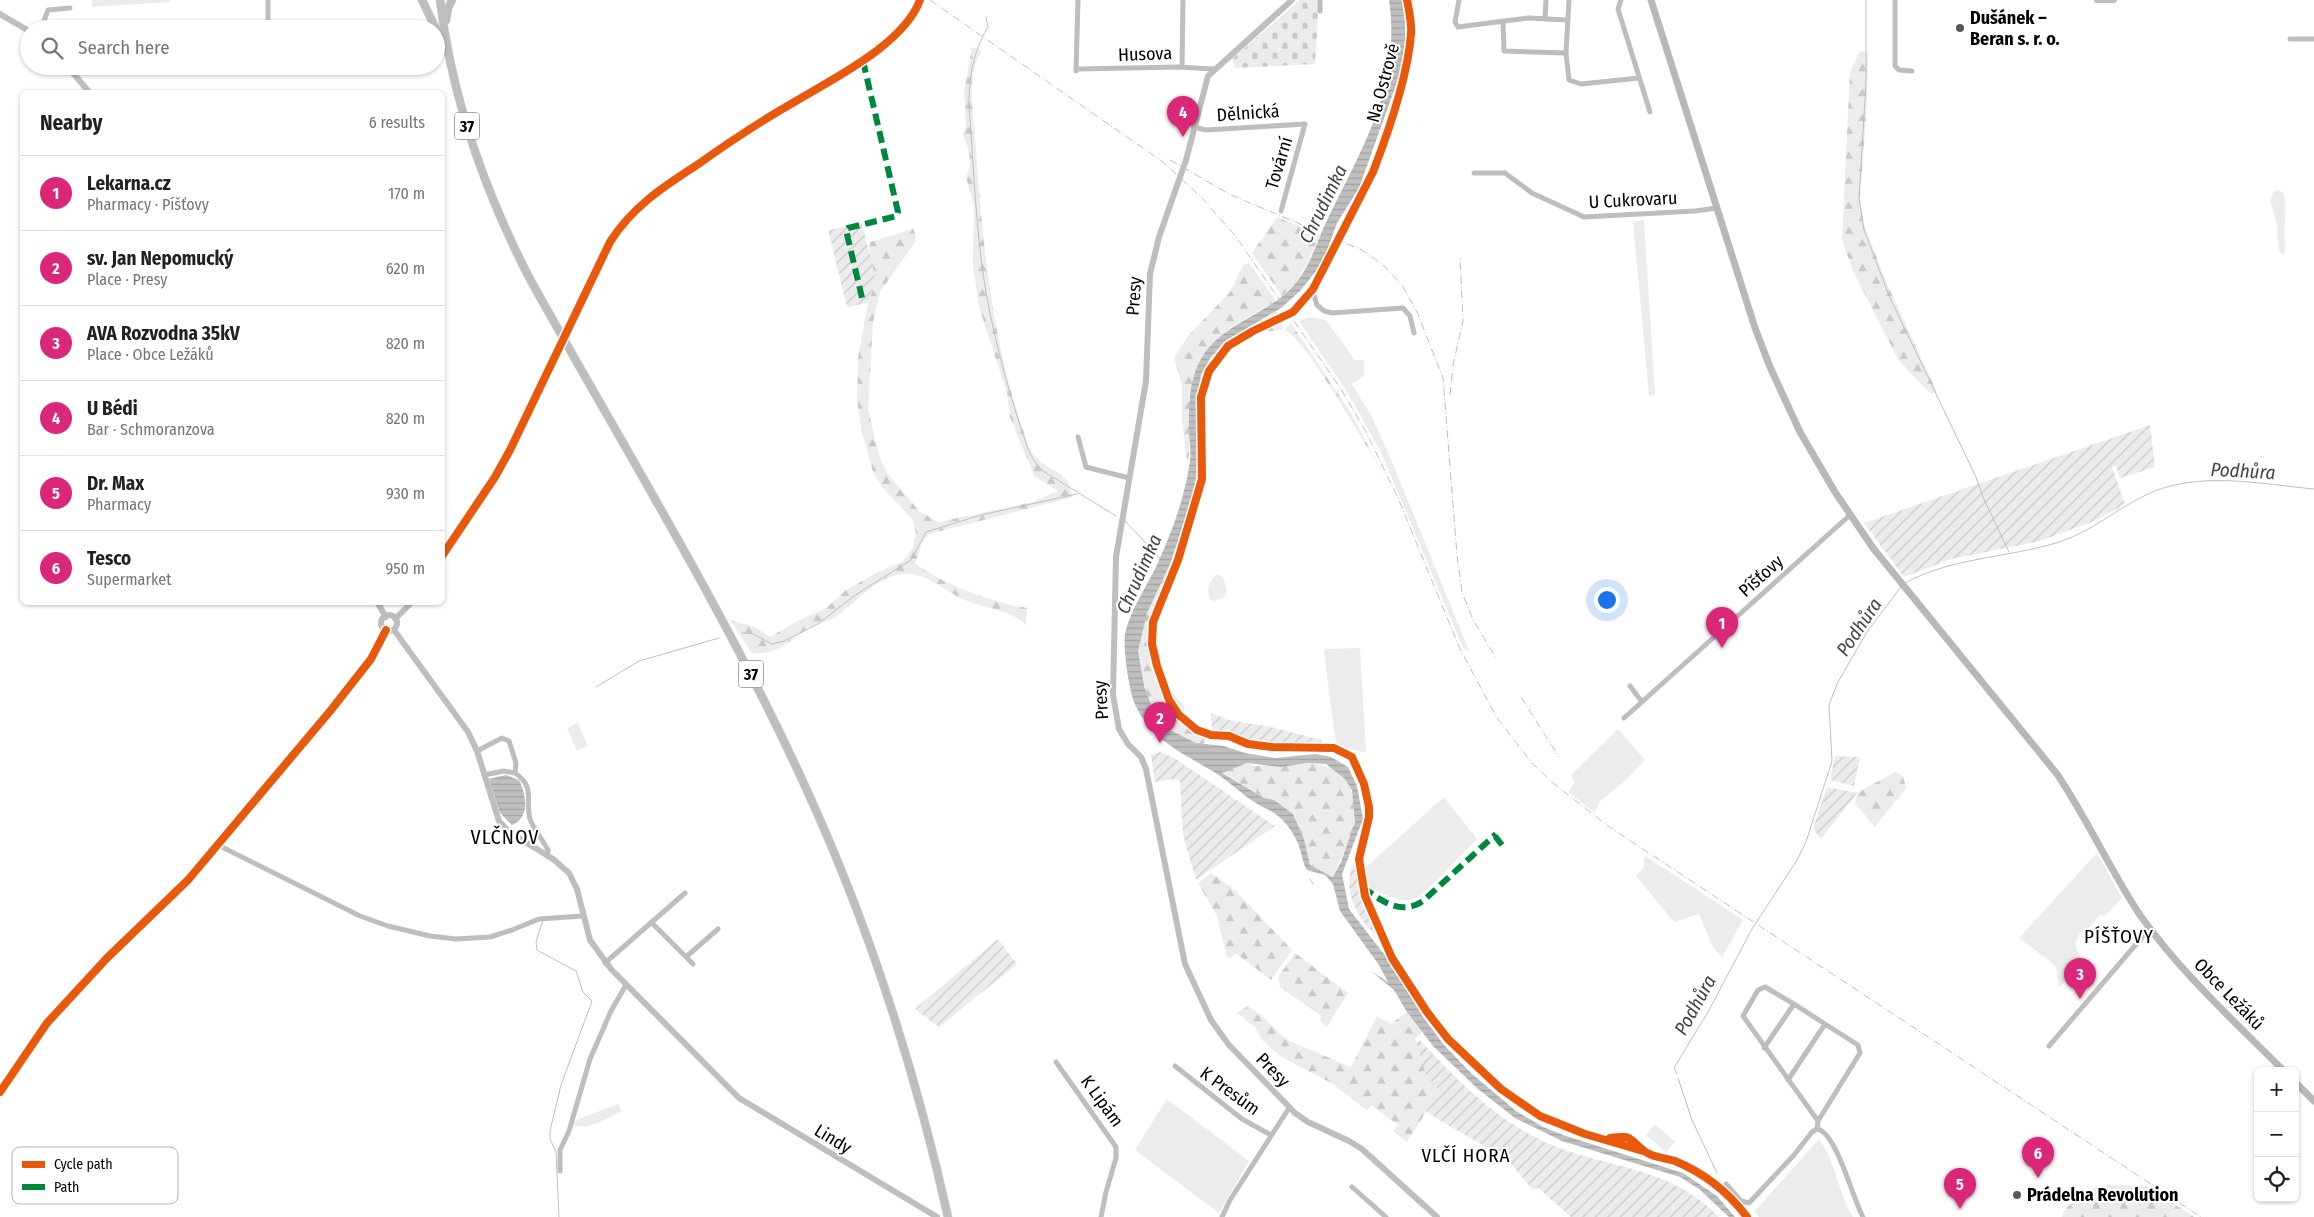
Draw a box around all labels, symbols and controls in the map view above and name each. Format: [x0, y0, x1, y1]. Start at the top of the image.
place label: Dušánek – Beran s. r. o. [1970, 7, 2060, 50]
search box [20, 20, 445, 75]
marker: Dušánek – Beran s. r. o. [1954, 22, 1966, 34]
icon: search [38, 34, 66, 62]
text: Search here [78, 36, 170, 59]
street label: Na Ostrově [1362, 41, 1404, 125]
street label: Husova [1118, 42, 1173, 66]
pin: 4 [1167, 96, 1199, 137]
street label: Dělnická [1216, 100, 1280, 126]
text: Nearby [40, 110, 102, 136]
road number: 37 [454, 112, 480, 140]
text: 6 results [369, 113, 425, 132]
street label: Tovární [1261, 134, 1297, 192]
water label: Chrudimka [1294, 161, 1352, 247]
text: Lekarna.cz [87, 172, 171, 195]
text: 1 [53, 184, 59, 203]
text: 170 m [388, 184, 425, 203]
street label: U Cukrovaru [1588, 187, 1678, 213]
text: Pharmacy · Píšťovy [87, 195, 209, 214]
text: sv. Jan Nepomucký [87, 247, 233, 270]
text: 2 [52, 259, 60, 278]
text: 620 m [386, 259, 425, 278]
text: Place · Presy [87, 270, 167, 289]
street label: Presy [1122, 276, 1146, 316]
text: AVA Rozvodna 35kV [87, 322, 240, 345]
text: 3 [52, 334, 60, 353]
text: 820 m [386, 334, 425, 353]
text: Place · Obce Ležáků [87, 345, 214, 364]
text: U Bédi [87, 397, 138, 420]
text: 4 [52, 409, 60, 428]
text: 820 m [386, 409, 425, 428]
text: Bar · Schmoranzova [87, 420, 215, 439]
water label: Podhůra [2210, 458, 2276, 484]
text: Dr. Max [87, 472, 144, 495]
text: 5 [52, 484, 60, 503]
text: 930 m [386, 484, 425, 503]
text: Pharmacy [87, 495, 151, 514]
water label: Chrudimka [1111, 531, 1167, 617]
text: Tesco [87, 547, 131, 570]
street label: Píšťovy [1734, 550, 1788, 602]
text: 6 [52, 559, 60, 578]
text: 950 m [385, 559, 425, 578]
text: Supermarket [87, 570, 171, 589]
your location [1594, 587, 1620, 613]
water label: Podhůra [1831, 594, 1887, 660]
pin: 1 [1706, 607, 1738, 648]
road number: 37 [738, 661, 764, 688]
street label: Presy [1089, 680, 1113, 720]
pin: 2 [1144, 702, 1176, 743]
district label: VLČNOV [470, 825, 540, 849]
district label: PÍŠŤOVY [2084, 925, 2154, 948]
street label: Obce Ležáků [2189, 954, 2269, 1034]
pin: 3 [2064, 958, 2096, 999]
water label: Podhůra [1669, 971, 1721, 1039]
street label: Presy [1251, 1048, 1295, 1092]
street label: K Presům [1196, 1062, 1264, 1120]
map controls [2254, 1067, 2299, 1202]
button: + [2254, 1067, 2299, 1112]
street label: K Lipám [1076, 1071, 1128, 1131]
button: − [2254, 1112, 2299, 1157]
street label: Lindy [810, 1119, 856, 1159]
pin: 6 [2022, 1137, 2054, 1178]
district label: VLČÍ HORA [1421, 1144, 1511, 1167]
legend [12, 1147, 178, 1204]
text: Cycle path [54, 1156, 113, 1173]
button: locate [2254, 1157, 2299, 1202]
pin: 5 [1944, 1168, 1976, 1209]
text: Path [54, 1179, 79, 1196]
place label: Prádelna Revolution [2027, 1184, 2178, 1206]
marker: Prádelna Revolution [2011, 1189, 2023, 1201]

